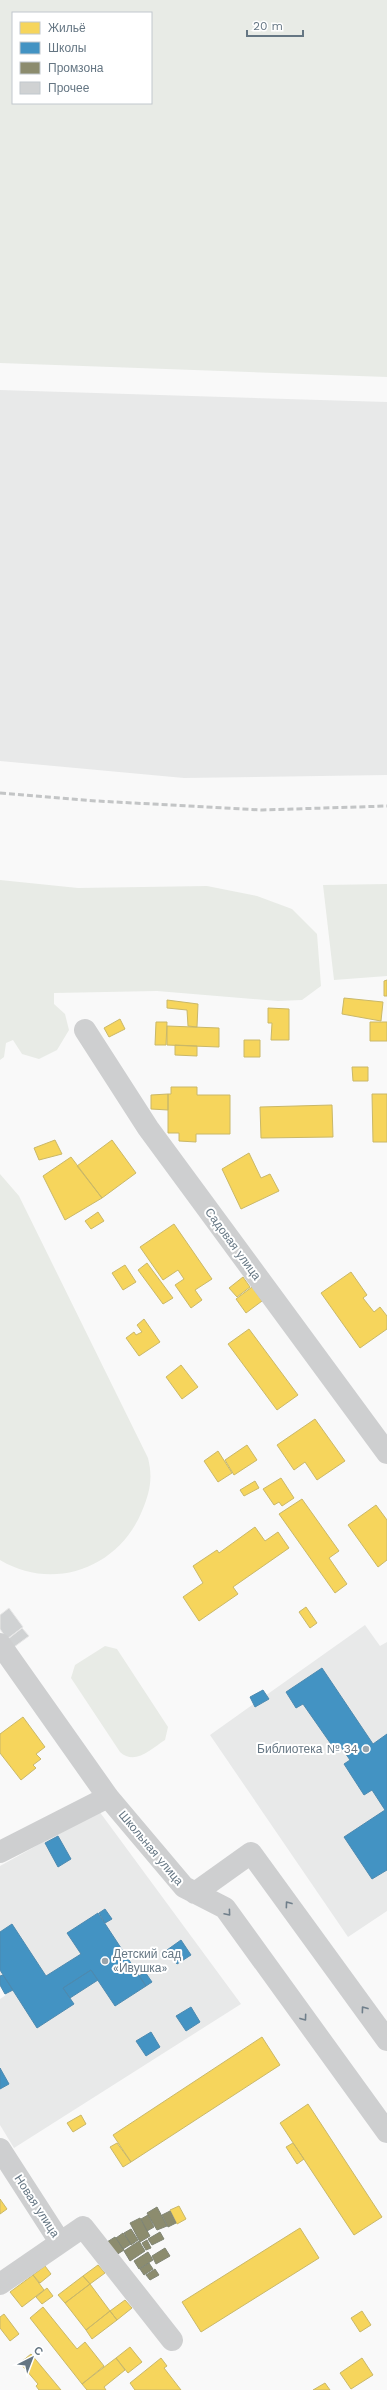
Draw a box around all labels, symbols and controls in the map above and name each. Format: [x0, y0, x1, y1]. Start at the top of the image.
legend [12, 12, 152, 104]
scale bar [247, 12, 303, 38]
text: 20 m [253, 19, 283, 33]
text: Жильё [48, 21, 86, 35]
text: Школы [48, 41, 86, 55]
text: Промзона [48, 61, 104, 75]
text: Прочее [48, 81, 90, 95]
street label: Садовая улица [202, 1205, 264, 1283]
place label: Библиотека № 34 [257, 1742, 358, 1756]
marker: Библиотека № 34 [361, 1744, 371, 1754]
street label: Школьная улица [116, 1808, 186, 1888]
one-way arrow [285, 1901, 292, 1908]
one-way arrow [223, 1908, 230, 1915]
place label: Детский сад «Ивушка» [113, 1947, 181, 1975]
marker: Детский сад «Ивушка» [100, 1956, 110, 1966]
one-way arrow [361, 2006, 369, 2013]
one-way arrow [300, 2013, 307, 2020]
street label: Новая улица [12, 2172, 63, 2240]
north arrow [12, 2338, 52, 2378]
text: С [31, 2343, 46, 2358]

